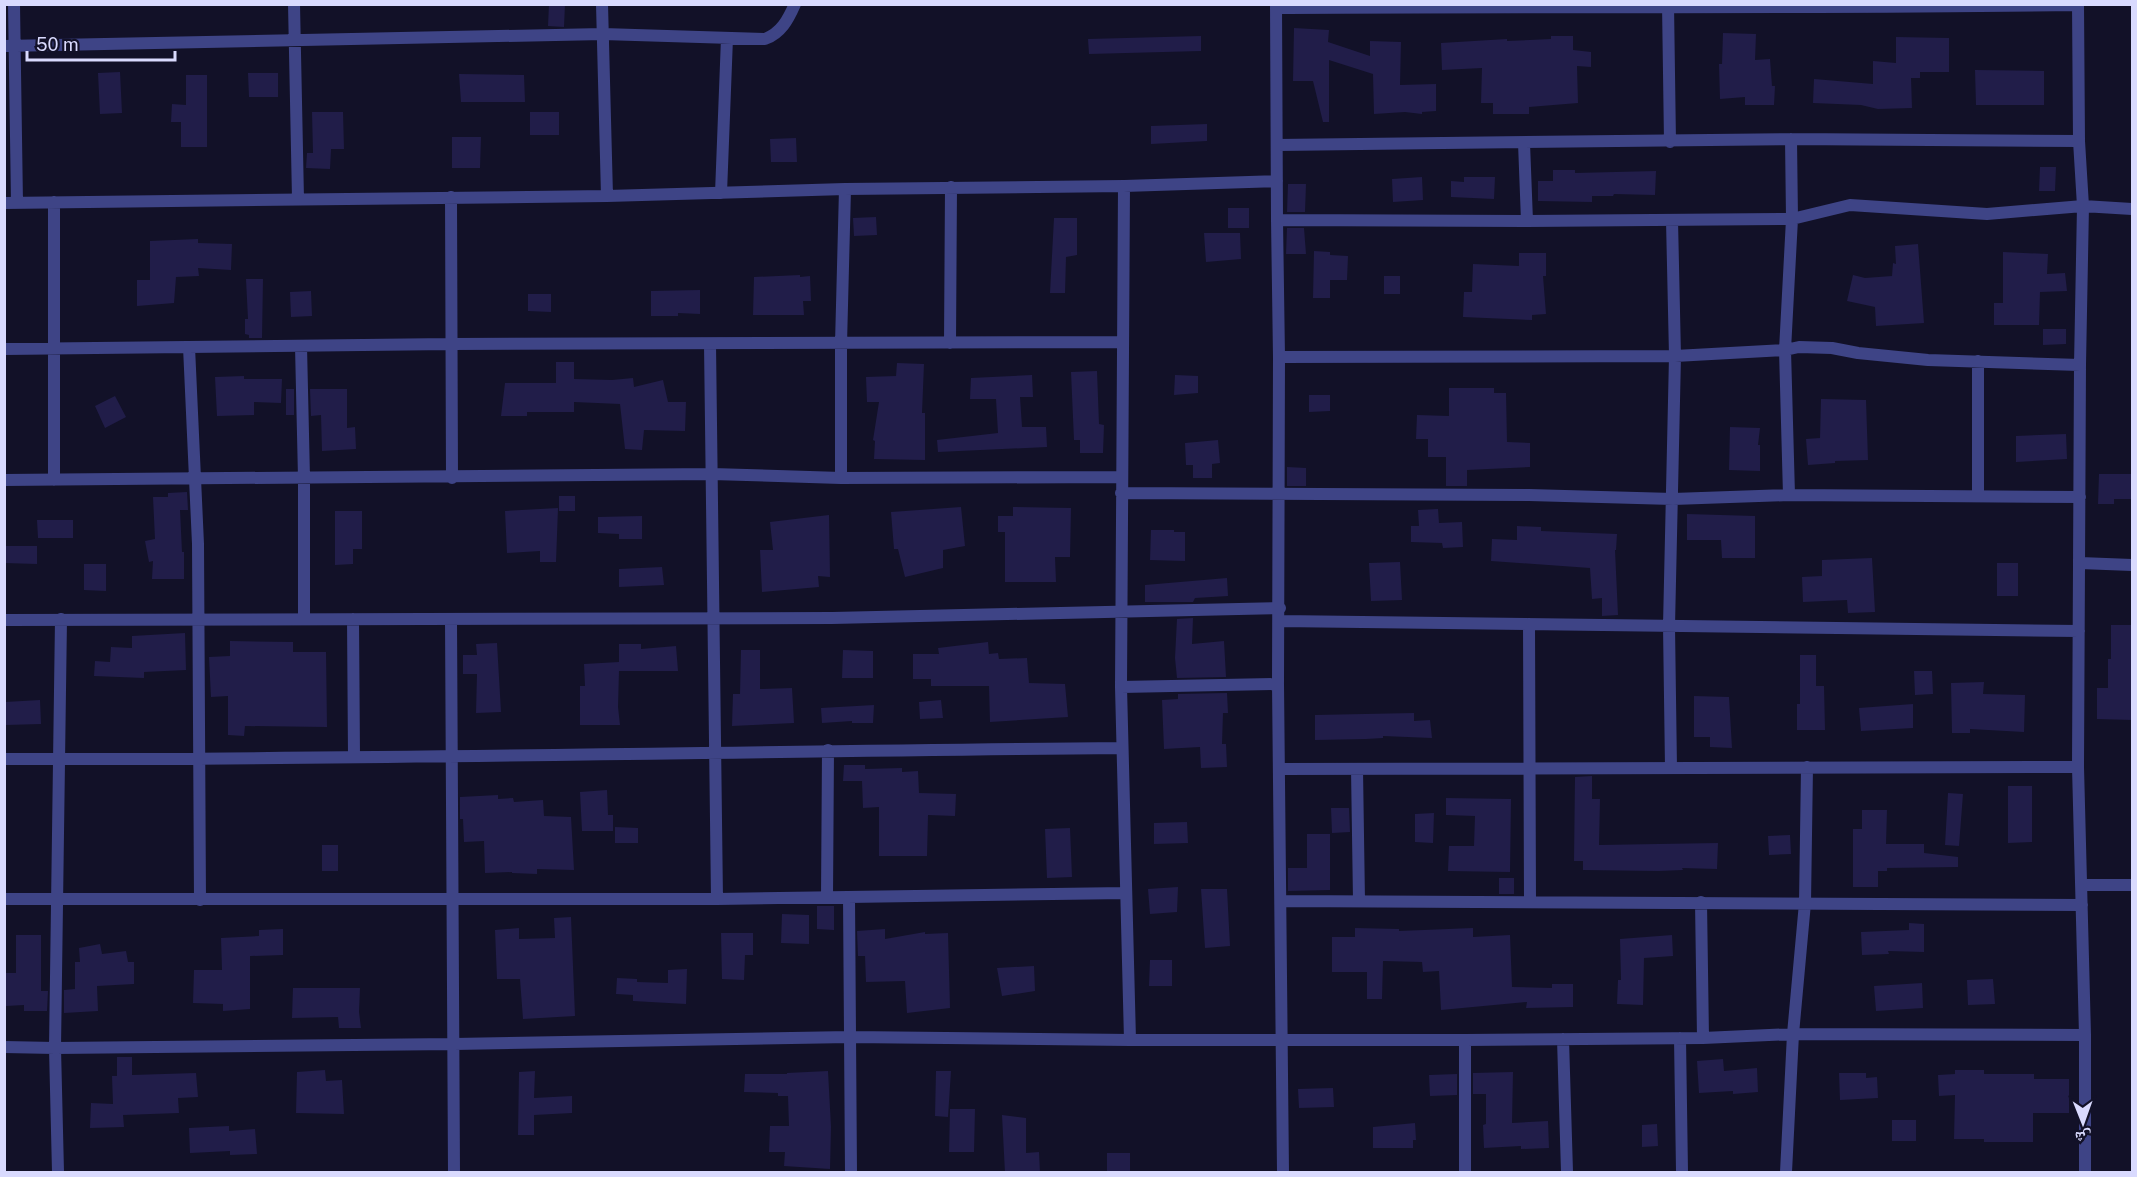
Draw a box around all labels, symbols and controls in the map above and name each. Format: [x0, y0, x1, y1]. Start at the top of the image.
scale bar [27, 24, 176, 62]
text: 50 m [36, 34, 79, 55]
north arrow [2053, 1093, 2113, 1153]
text: ش [2075, 1128, 2092, 1147]

